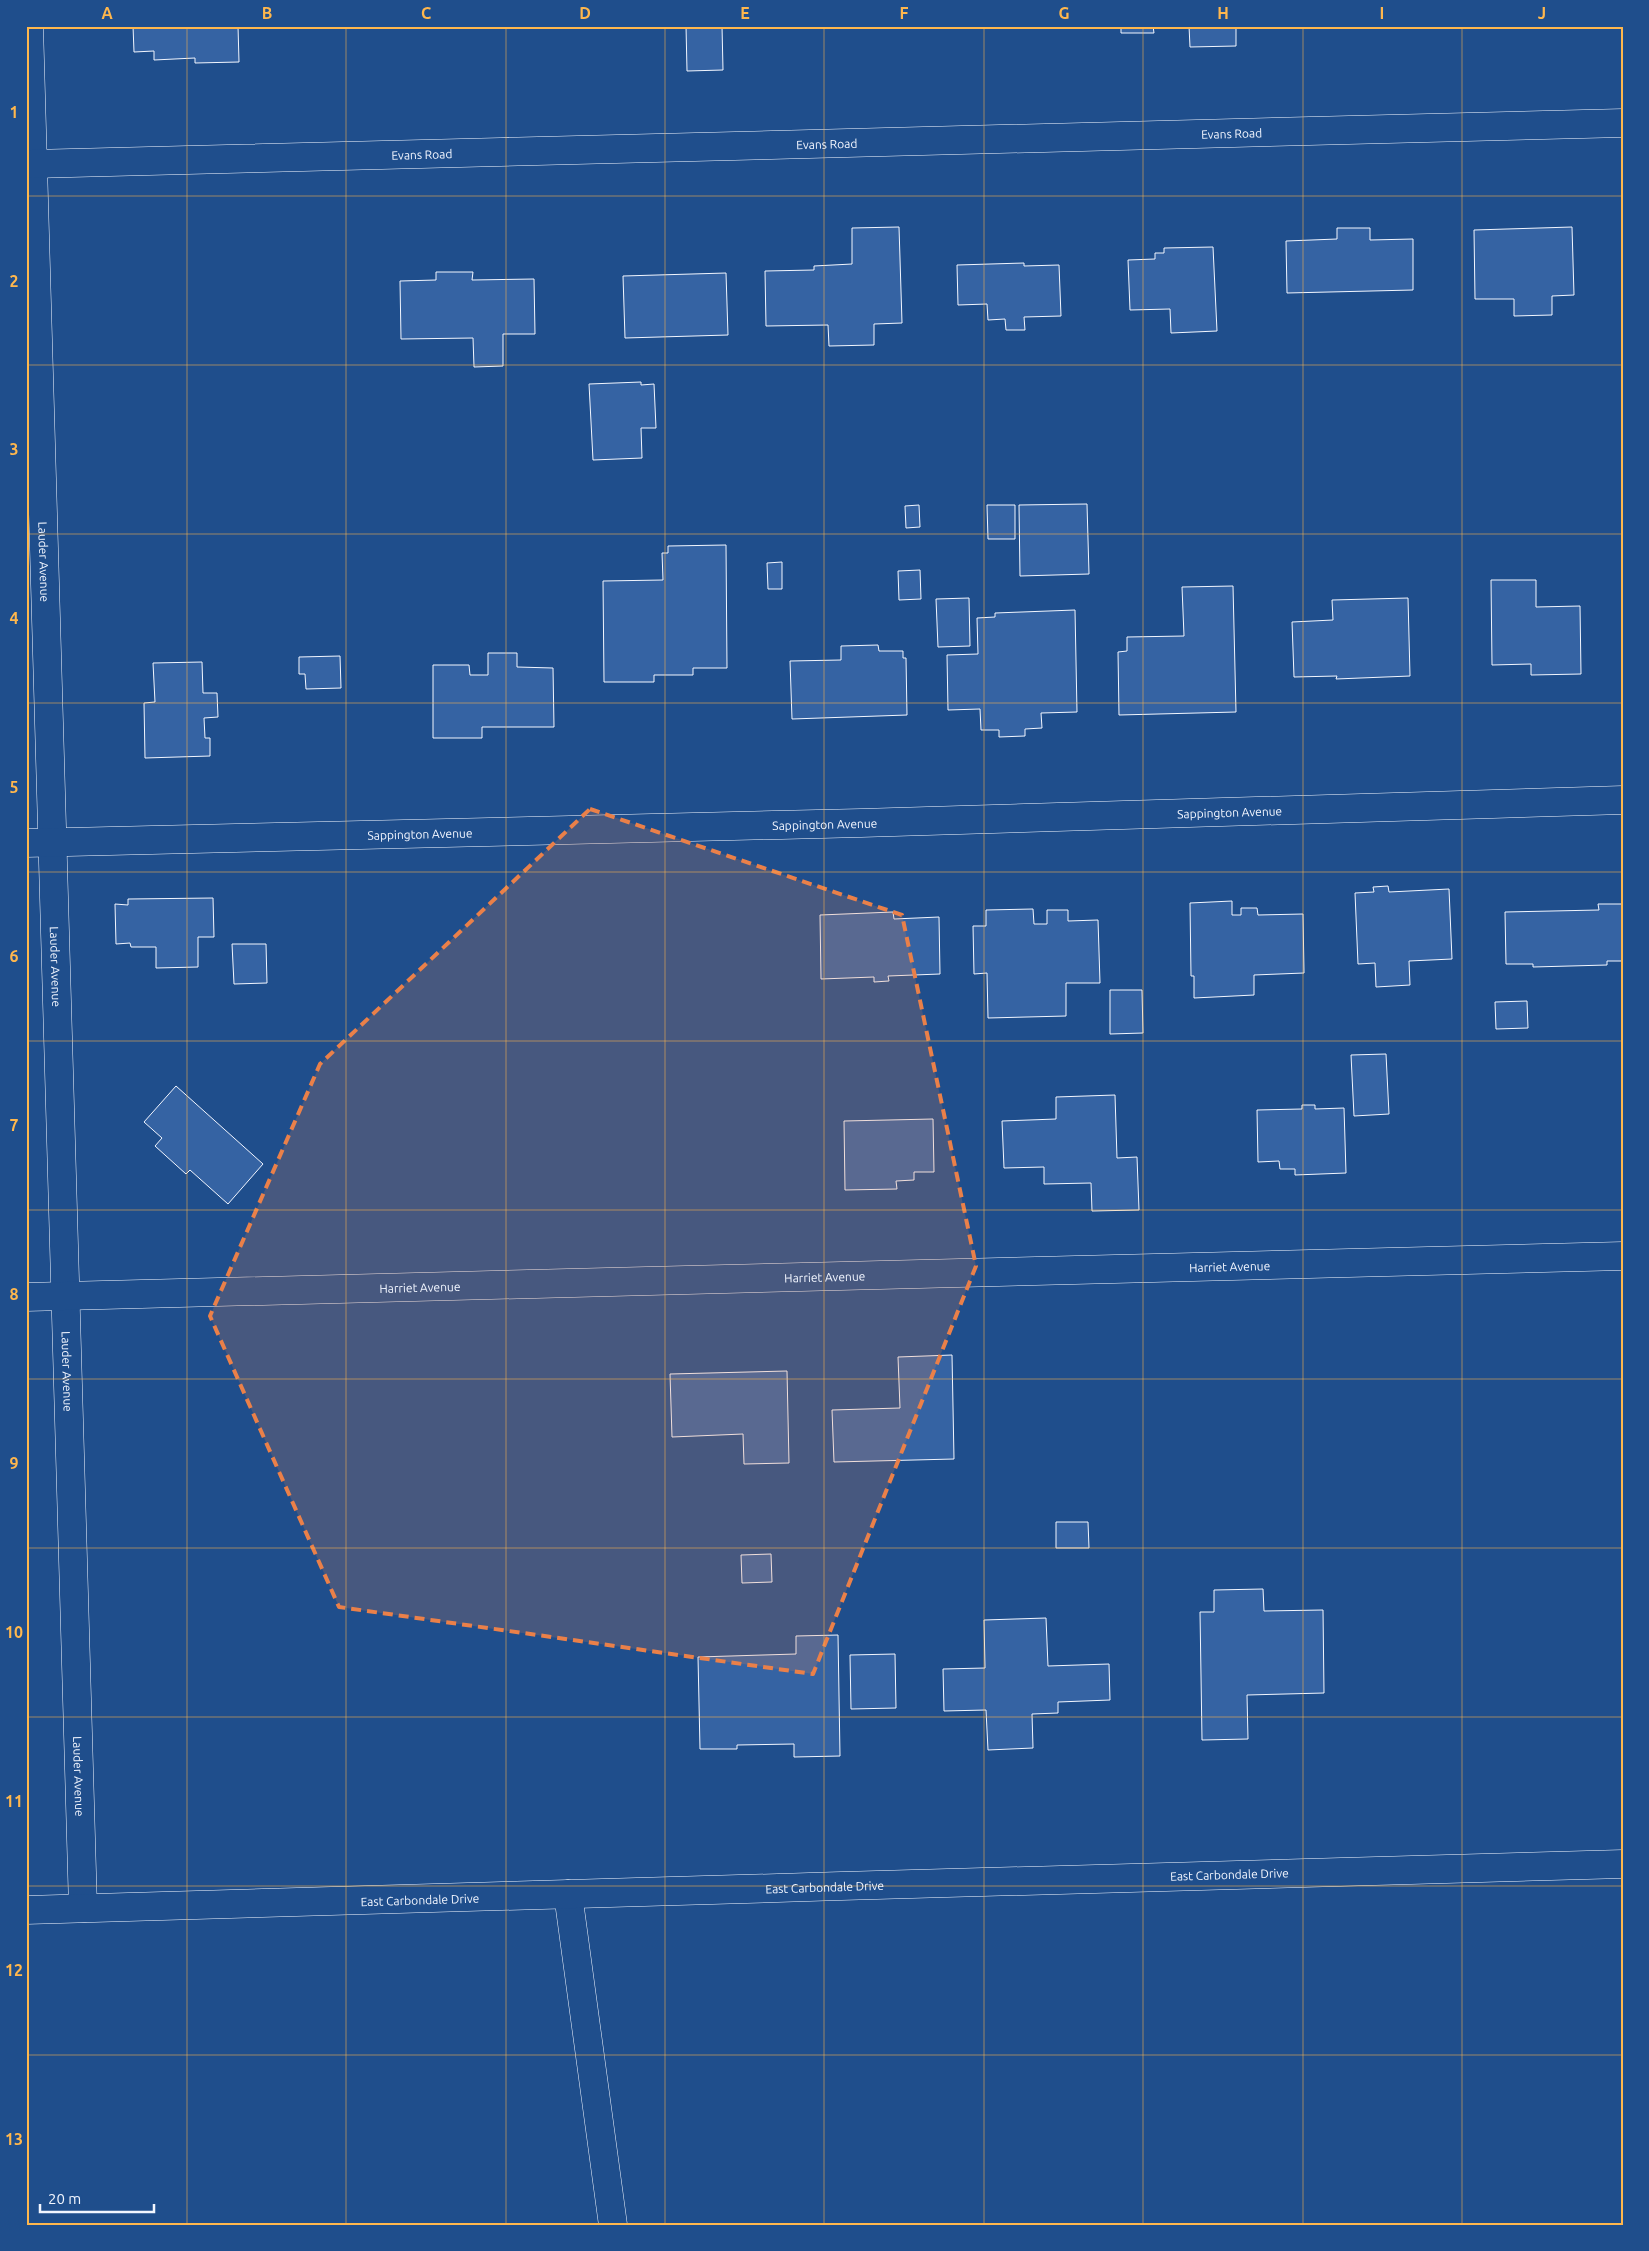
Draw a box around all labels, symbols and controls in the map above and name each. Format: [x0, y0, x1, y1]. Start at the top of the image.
text: A [101, 4, 113, 22]
text: B [262, 4, 272, 22]
text: C [421, 4, 431, 22]
text: D [579, 4, 591, 22]
text: E [740, 4, 750, 22]
text: F [900, 4, 909, 22]
text: G [1058, 4, 1070, 22]
text: H [1217, 4, 1229, 22]
text: I [1380, 4, 1384, 22]
text: J [1538, 4, 1546, 22]
text: 1 [9, 103, 19, 121]
street label: Evans Road [1201, 126, 1262, 140]
street label: Evans Road [796, 136, 857, 151]
street label: Evans Road [391, 147, 453, 161]
text: 2 [9, 272, 19, 290]
text: 3 [9, 440, 19, 458]
street label: Lauder Avenue [37, 521, 52, 602]
text: 4 [9, 609, 19, 627]
text: 5 [9, 778, 19, 796]
street label: Sappington Avenue [1177, 804, 1282, 820]
street label: Sappington Avenue [772, 816, 877, 832]
street label: Sappington Avenue [367, 826, 473, 841]
street label: Lauder Avenue [48, 926, 64, 1007]
text: 6 [9, 947, 19, 965]
text: 7 [9, 1116, 19, 1134]
street label: Harriet Avenue [1189, 1259, 1270, 1274]
street label: Harriet Avenue [784, 1269, 865, 1284]
street label: Harriet Avenue [379, 1279, 461, 1294]
text: 8 [9, 1285, 19, 1303]
street label: Lauder Avenue [60, 1331, 75, 1412]
text: 9 [9, 1454, 19, 1472]
text: 10 [5, 1623, 23, 1641]
street label: Lauder Avenue [72, 1736, 87, 1817]
text: 11 [5, 1792, 23, 1810]
street label: East Carbondale Drive [1170, 1866, 1289, 1882]
street label: East Carbondale Drive [765, 1878, 884, 1895]
street label: East Carbondale Drive [360, 1891, 479, 1908]
text: 12 [5, 1961, 23, 1979]
text: 13 [5, 2130, 23, 2148]
scale bar [40, 2181, 154, 2213]
text: 20 m [48, 2190, 81, 2207]

